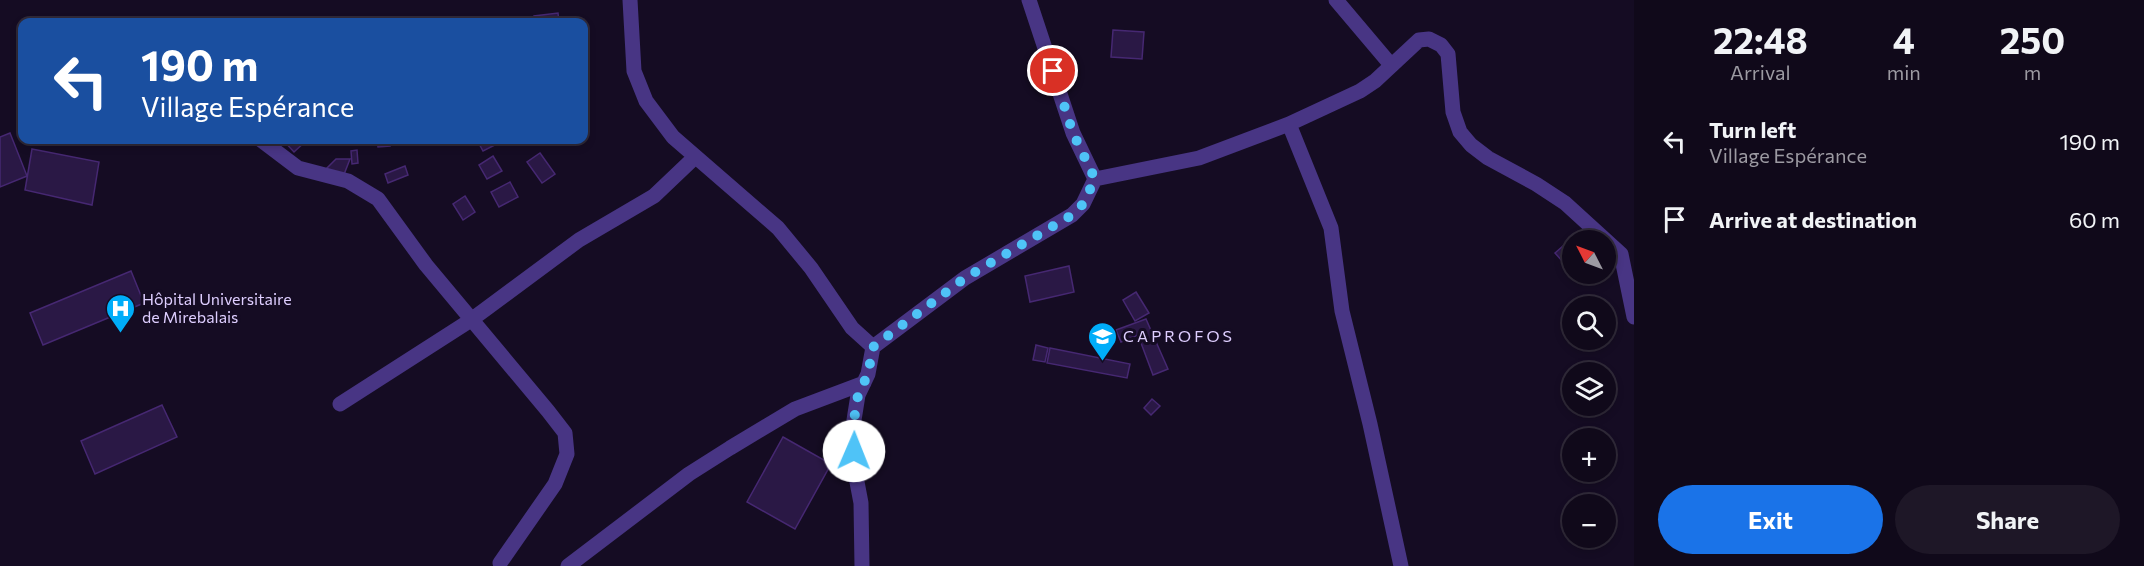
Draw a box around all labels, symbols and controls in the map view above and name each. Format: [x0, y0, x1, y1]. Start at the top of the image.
text: 22:48 [1713, 17, 1808, 61]
text: 4 [1893, 17, 1915, 61]
text: 250 [2000, 17, 2065, 61]
text: 190 m [141, 38, 259, 90]
icon: left [42, 42, 120, 120]
pin [1027, 45, 1078, 96]
icon: arrive [1036, 54, 1069, 87]
text: Arrival [1730, 60, 1791, 84]
text: min [1887, 60, 1921, 84]
text: m [2024, 60, 2041, 84]
text: Village Espérance [141, 90, 354, 123]
text: Turn left [1709, 116, 1796, 143]
icon: left [1658, 125, 1691, 158]
text: 190 m [2059, 128, 2120, 155]
text: Village Espérance [1709, 143, 1867, 167]
icon: arrive [1658, 203, 1691, 236]
text: Arrive at destination [1709, 206, 1917, 233]
text: 60 m [2069, 206, 2120, 233]
north arrow [1562, 230, 1616, 284]
map controls [1562, 230, 1616, 548]
place label: Hôpital Universitaire de Mirebalais [142, 289, 292, 326]
hospital icon: Hôpital Universitaire de Mirebalais [105, 292, 137, 334]
button: search [1562, 296, 1616, 350]
school or university icon: C A P R O F O S [1086, 320, 1118, 362]
place label: C A P R O F O S [1123, 326, 1232, 345]
button: layers [1562, 362, 1616, 416]
position arrow [822, 419, 886, 483]
button: + [1562, 428, 1616, 482]
button: Exit [1658, 485, 1883, 554]
button: Share [1895, 485, 2120, 554]
button: − [1562, 494, 1616, 548]

